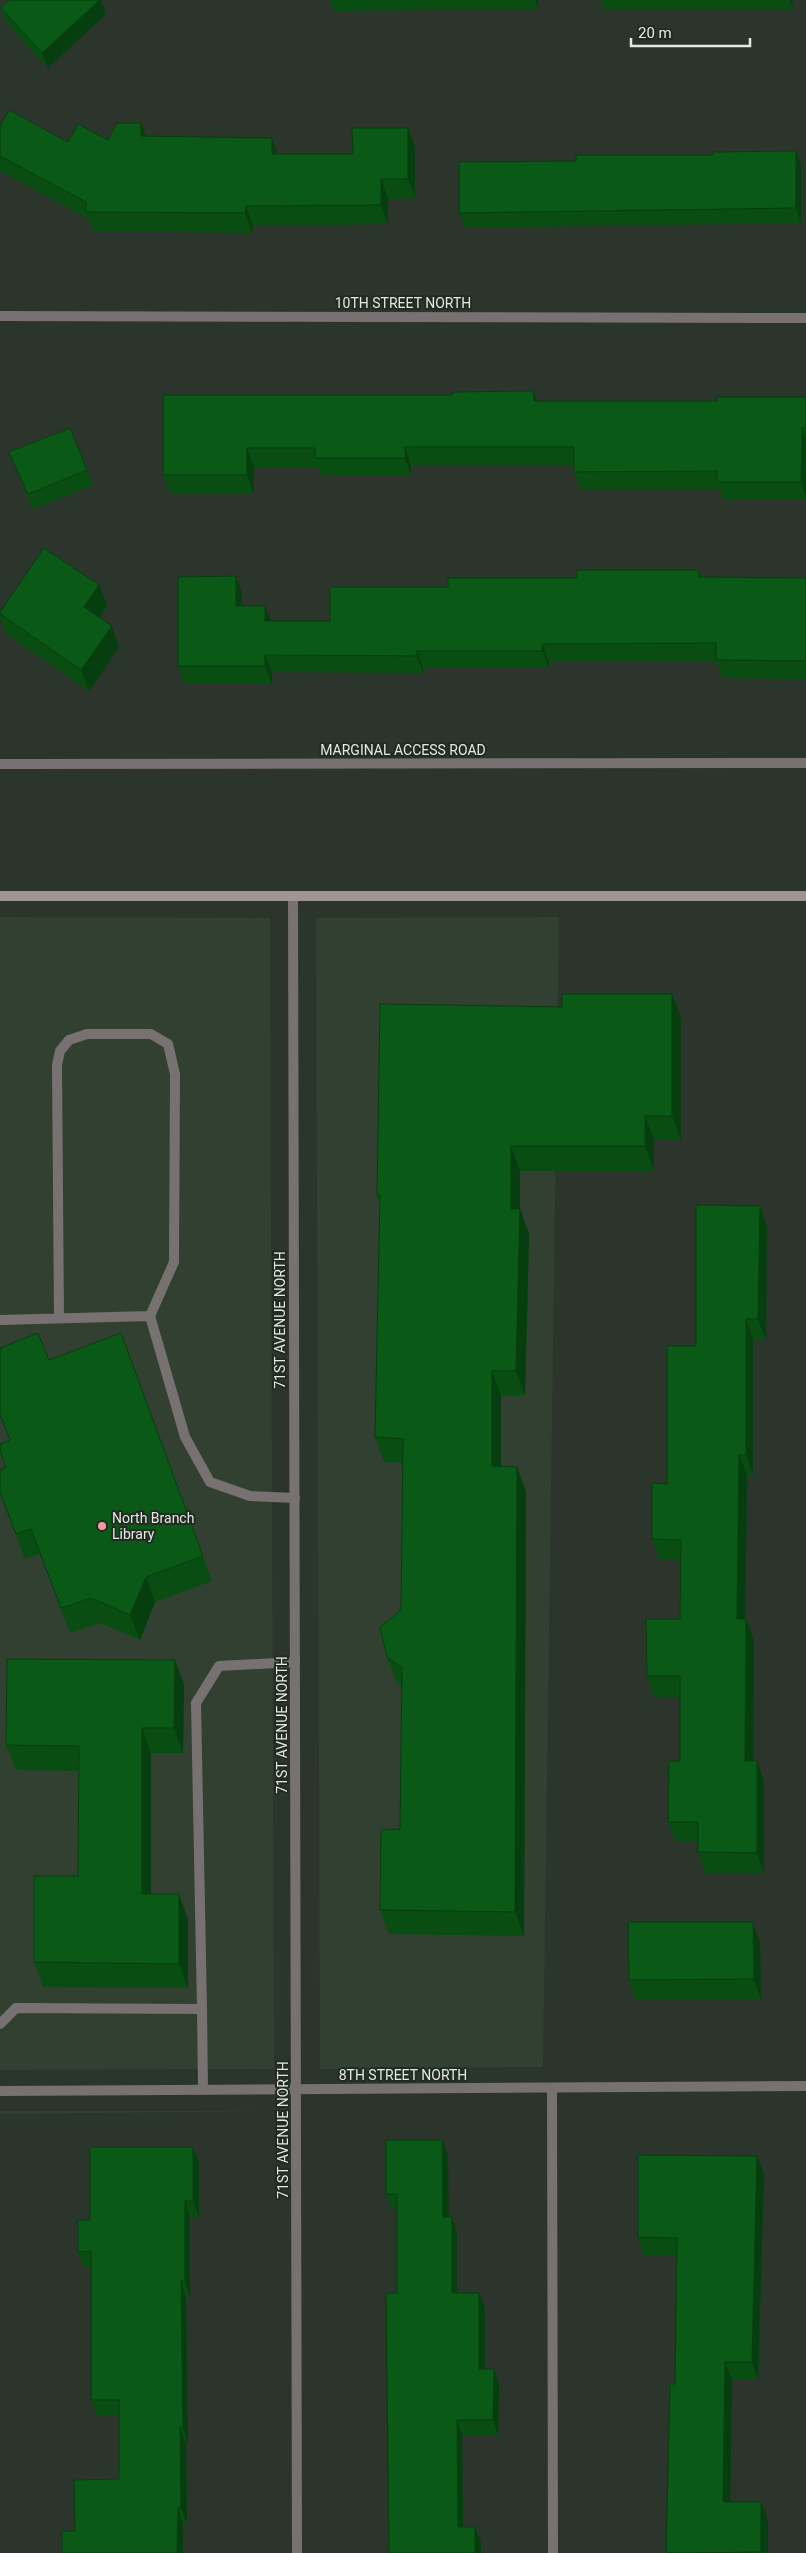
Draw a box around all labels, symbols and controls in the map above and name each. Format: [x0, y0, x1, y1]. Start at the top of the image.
scale bar [631, 15, 750, 47]
text: 20 m [638, 24, 672, 42]
street label: 10TH STREET NORTH [335, 295, 471, 311]
street label: MARGINAL ACCESS ROAD [320, 742, 486, 758]
street label: 71ST AVENUE NORTH [272, 1251, 288, 1389]
place label: North Branch Library [112, 1510, 194, 1542]
marker: North Branch Library [96, 1520, 108, 1532]
street label: 71ST AVENUE NORTH [274, 1656, 290, 1794]
street label: 71ST AVENUE NORTH [275, 2061, 291, 2199]
street label: 8TH STREET NORTH [339, 2067, 467, 2083]

